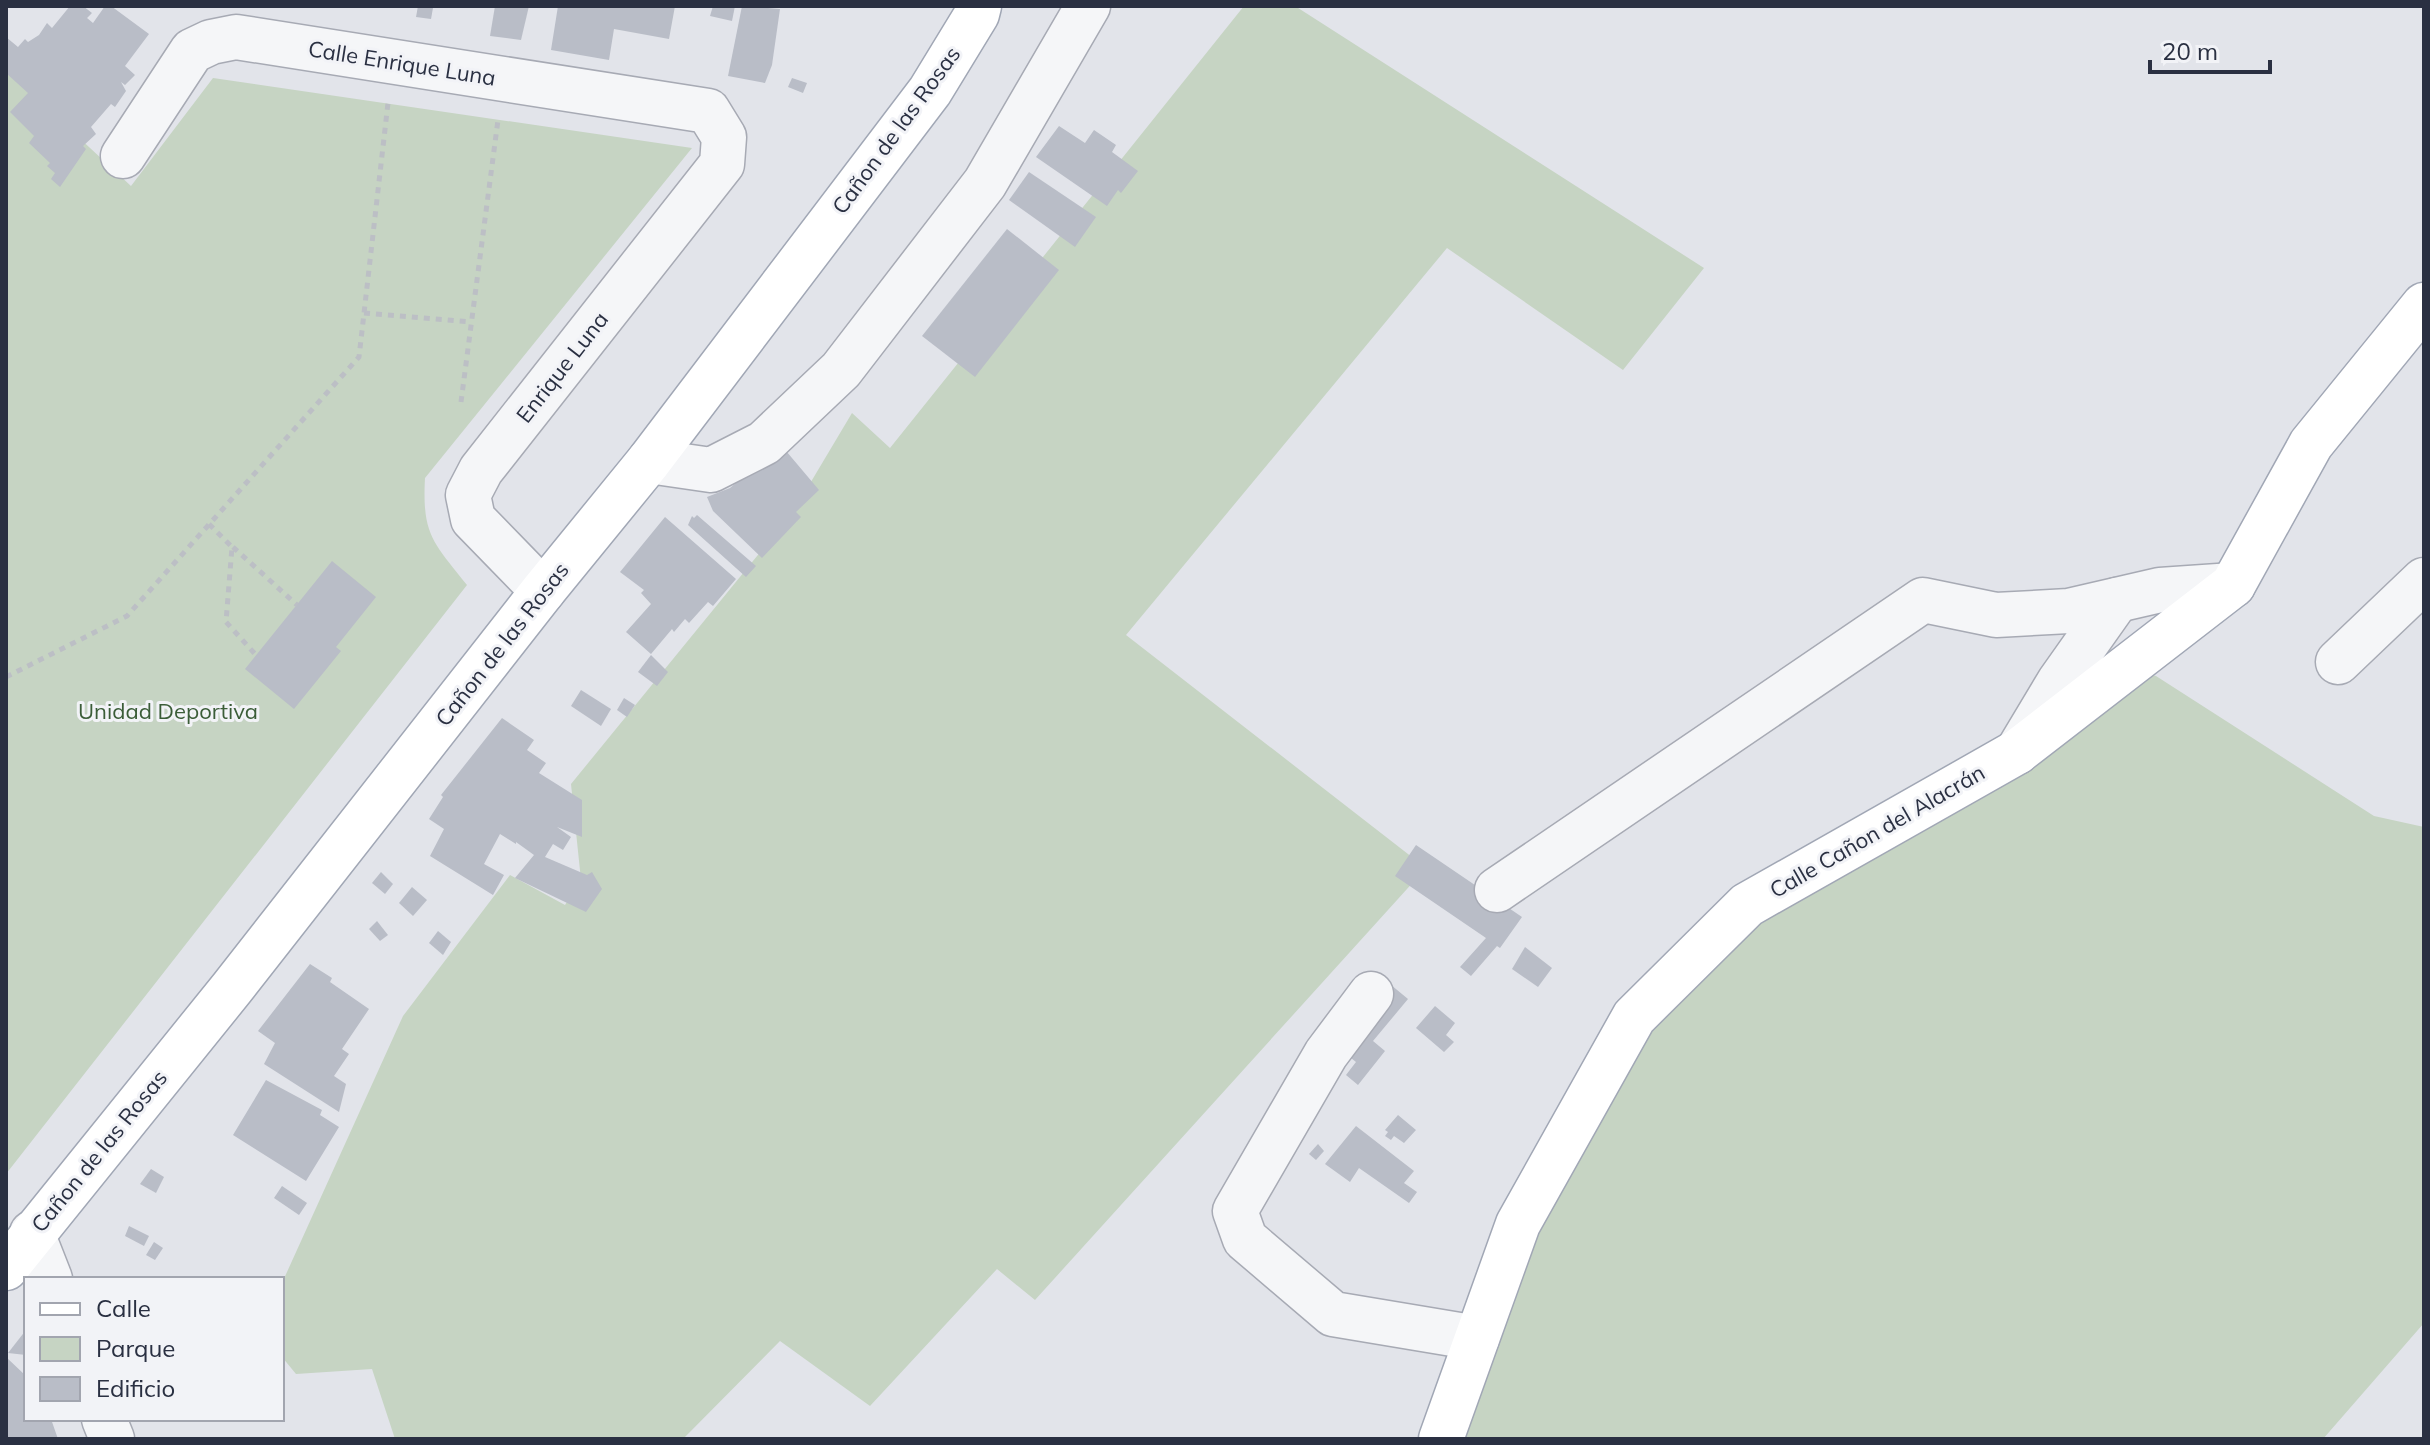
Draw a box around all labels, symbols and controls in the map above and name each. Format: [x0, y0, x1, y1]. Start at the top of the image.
scale bar [2150, 24, 2270, 74]
street label: Calle Enrique Luna [306, 34, 498, 92]
text: 20 m [2162, 36, 2218, 66]
street label: Cañon de las Rosas [826, 41, 966, 219]
street label: Enrique Luna [510, 306, 614, 428]
street label: Cañon de las Rosas [429, 556, 575, 732]
park label: Unidad Deportiva [78, 697, 258, 725]
street label: Calle Cañon del Alacrán [1764, 758, 1990, 904]
street label: Cañon de las Rosas [25, 1064, 173, 1238]
legend [24, 1277, 284, 1421]
text: Calle [96, 1293, 151, 1323]
text: Parque [96, 1333, 175, 1363]
text: Edificio [96, 1373, 175, 1403]

